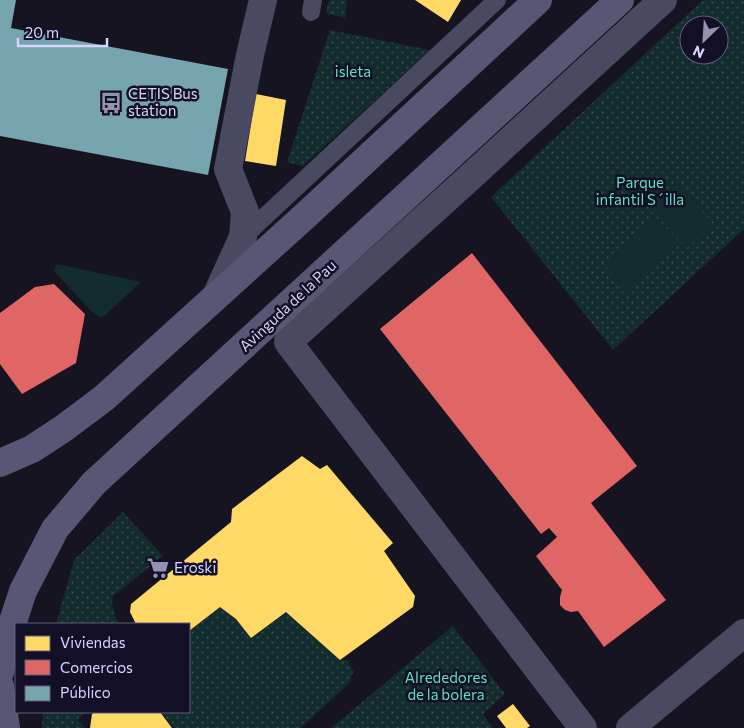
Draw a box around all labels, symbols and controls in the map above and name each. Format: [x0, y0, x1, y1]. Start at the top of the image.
scale bar [18, 15, 106, 47]
north arrow [679, 15, 729, 65]
text: 20 m [25, 23, 59, 41]
text: N [690, 42, 707, 62]
park label: isleta [335, 62, 371, 80]
place label: CETIS Bus station [128, 84, 198, 119]
bus stop icon: CETIS Bus station [98, 90, 124, 116]
park label: Parque infantil S´illa [596, 173, 684, 208]
street label: Avinguda de la Pau [235, 256, 339, 355]
supermarket icon: Eroski [145, 555, 171, 581]
place label: Eroski [174, 558, 216, 576]
legend [15, 623, 190, 713]
text: Viviendas [60, 633, 126, 651]
text: Comercios [60, 658, 133, 676]
park label: Alrededores de la bolera [405, 668, 487, 703]
text: Público [60, 683, 111, 701]

